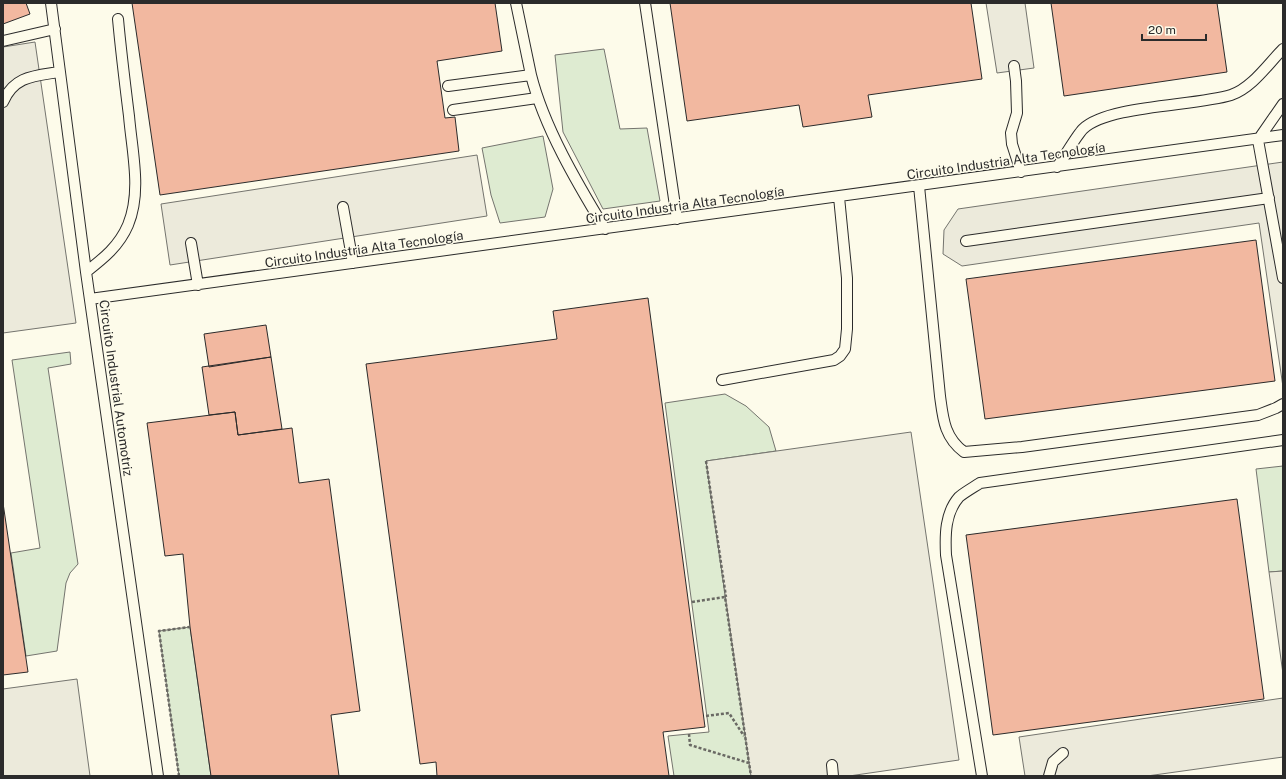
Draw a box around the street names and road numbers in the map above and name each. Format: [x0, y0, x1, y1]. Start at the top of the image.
street label: Circuito Industria Alta Tecnología [906, 140, 1106, 182]
street label: Circuito Industria Alta Tecnología [585, 184, 785, 226]
street label: Circuito Industria Alta Tecnología [264, 228, 464, 270]
street label: Circuito Industrial Automotriz [96, 299, 136, 477]

